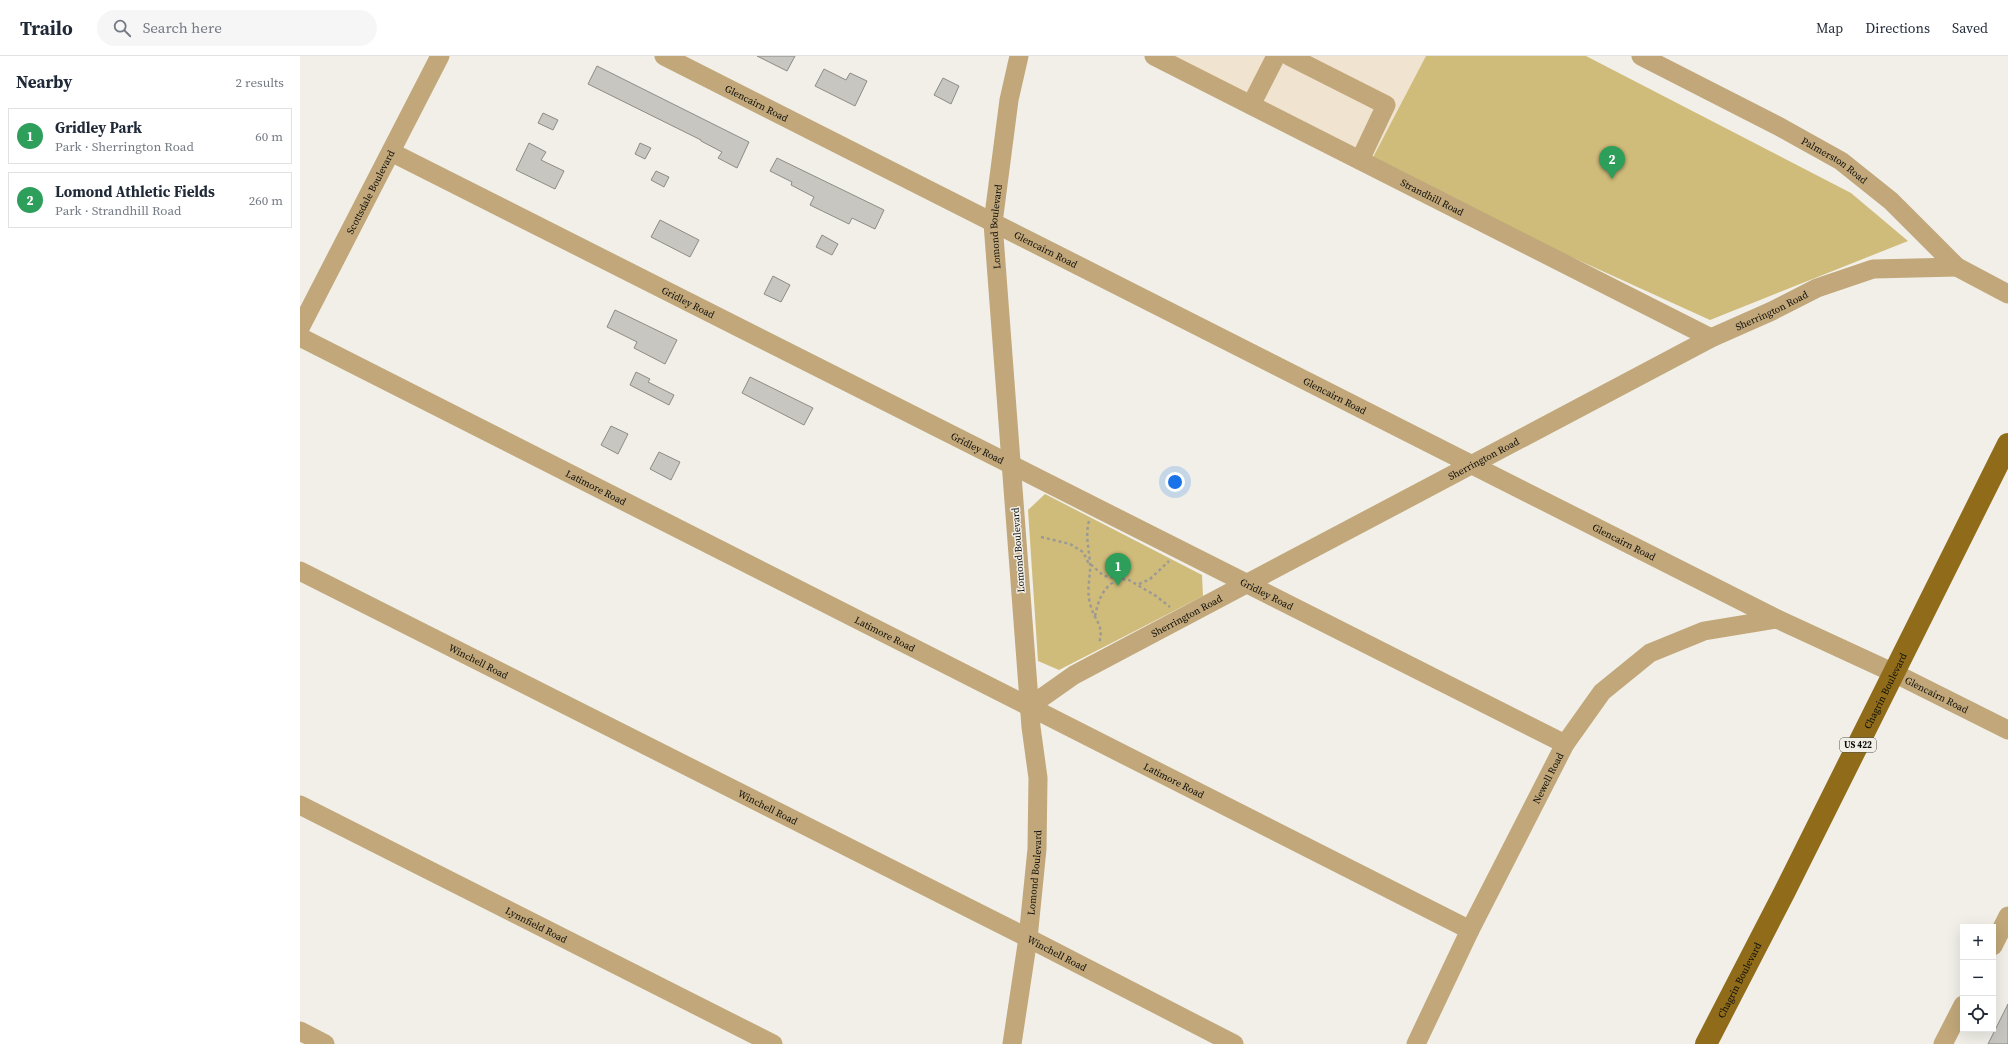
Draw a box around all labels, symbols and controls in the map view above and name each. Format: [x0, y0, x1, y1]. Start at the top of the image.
search box [97, 10, 377, 46]
text: Trailo [20, 15, 73, 41]
icon: search [111, 17, 133, 39]
text: Search here [143, 17, 222, 38]
text: Map [1816, 18, 1843, 38]
text: Directions [1865, 18, 1930, 38]
text: Saved [1952, 18, 1988, 38]
text: Nearby [16, 70, 72, 94]
text: 2 results [236, 74, 284, 91]
street label: Glencairn Road [723, 82, 791, 125]
text: Gridley Park [55, 117, 142, 138]
text: 1 [26, 128, 34, 145]
text: 60 m [255, 128, 283, 145]
street label: Palmerston Road [1799, 134, 1871, 186]
text: Park · Sherrington Road [55, 138, 194, 155]
pin: 2 [1599, 146, 1625, 179]
street label: Scottsdale Boulevard [343, 147, 397, 236]
street label: Strandhill Road [1399, 176, 1466, 219]
text: Lomond Athletic Fields [55, 181, 215, 202]
street label: Lomond Boulevard [987, 183, 1005, 270]
text: 2 [26, 192, 34, 209]
text: 260 m [249, 192, 283, 209]
text: Park · Strandhill Road [55, 202, 181, 219]
street label: Glencairn Road [1012, 228, 1080, 271]
street label: Gridley Road [660, 283, 717, 321]
street label: Sherrington Road [1733, 287, 1810, 333]
street label: Glencairn Road [1301, 374, 1369, 417]
street label: Gridley Road [949, 429, 1007, 467]
street label: Sherrington Road [1446, 434, 1522, 483]
street label: Latimore Road [564, 466, 629, 508]
your location [1165, 472, 1185, 492]
street label: Lomond Boulevard [1009, 507, 1027, 593]
street label: Glencairn Road [1590, 520, 1658, 563]
pin: 1 [1105, 553, 1131, 586]
street label: Gridley Road [1238, 575, 1296, 613]
street label: Sherrington Road [1149, 591, 1225, 640]
street label: Latimore Road [853, 613, 918, 654]
street label: Winchell Road [447, 641, 511, 682]
street label: Chagrin Boulevard [1860, 650, 1909, 731]
street label: Glencairn Road [1903, 673, 1971, 716]
road number: US 422 [1840, 738, 1876, 752]
street label: Newell Road [1529, 750, 1566, 806]
street label: Latimore Road [1142, 759, 1207, 801]
street label: Winchell Road [736, 786, 800, 828]
street label: Lomond Boulevard [1024, 830, 1044, 916]
street label: Lynnfield Road [503, 903, 570, 946]
map controls [1960, 924, 1996, 1032]
button: + [1960, 924, 1996, 960]
street label: Winchell Road [1025, 932, 1089, 974]
street label: Chagrin Boulevard [1714, 940, 1764, 1020]
button: − [1960, 960, 1996, 996]
button: locate [1960, 996, 1996, 1032]

